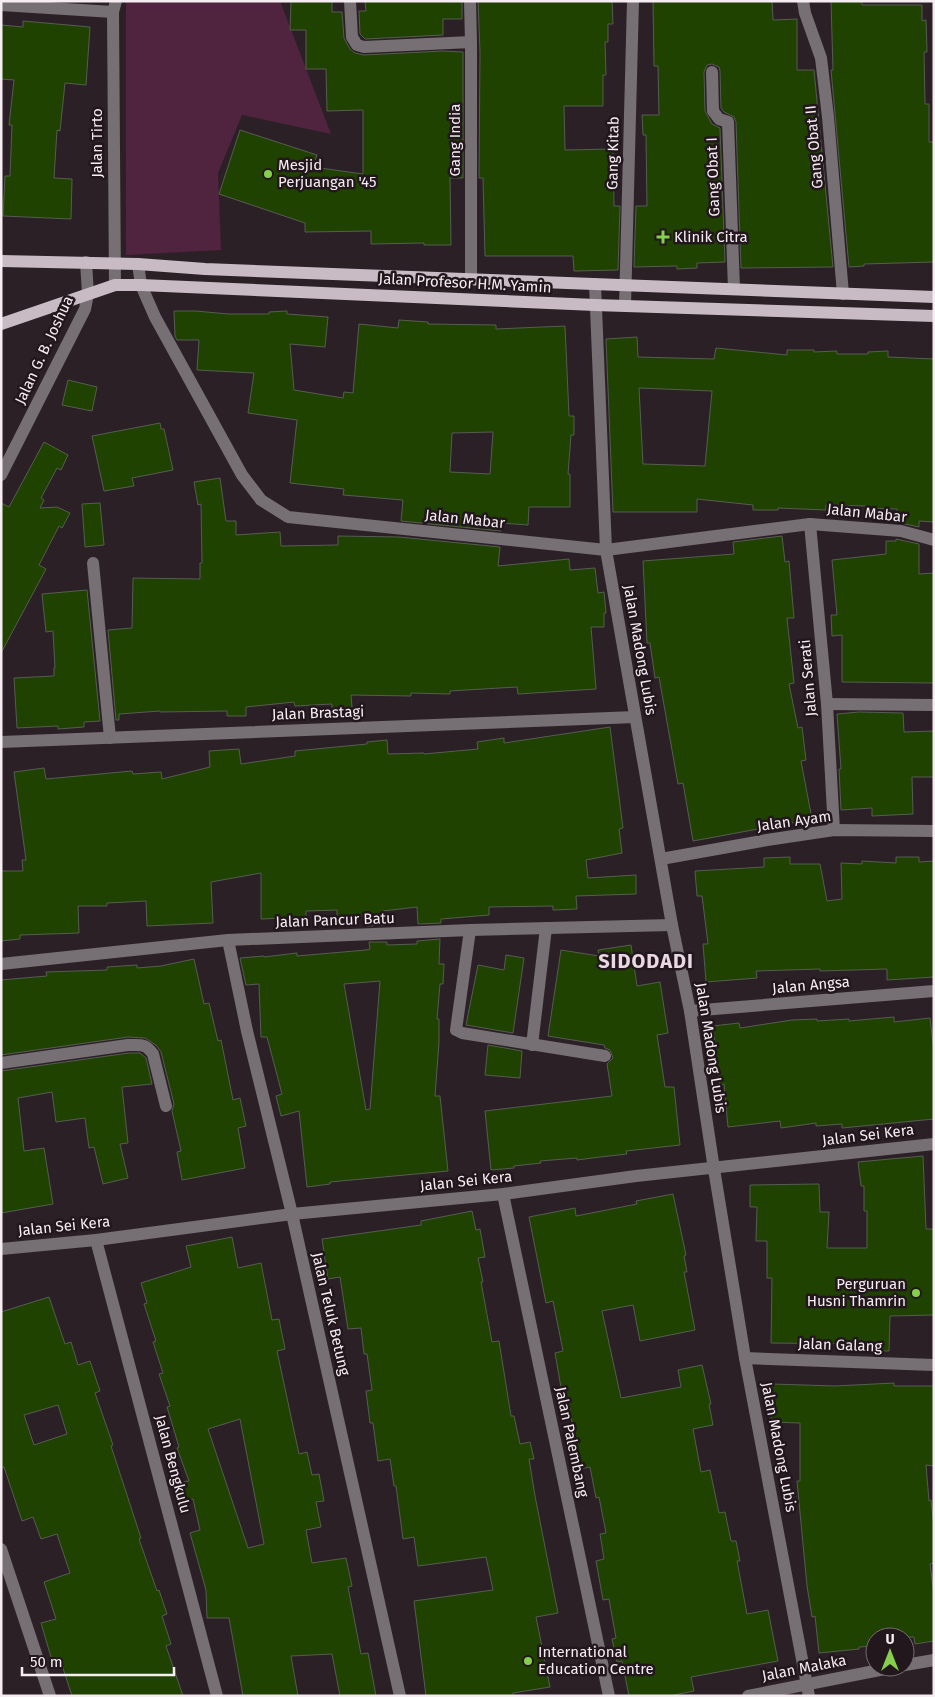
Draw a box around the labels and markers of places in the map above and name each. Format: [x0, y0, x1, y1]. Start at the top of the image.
place label: Mesjid Perjuangan '45 [278, 156, 376, 191]
marker: Mesjid Perjuangan '45 [262, 168, 274, 180]
place label: Klinik Citra [674, 228, 748, 246]
marker: Klinik Citra [656, 230, 670, 244]
place label: Perguruan Husni Thamrin [807, 1275, 906, 1310]
marker: Perguruan Husni Thamrin [910, 1287, 922, 1299]
place label: International Education Centre [538, 1643, 654, 1678]
marker: International Education Centre [522, 1655, 534, 1667]

